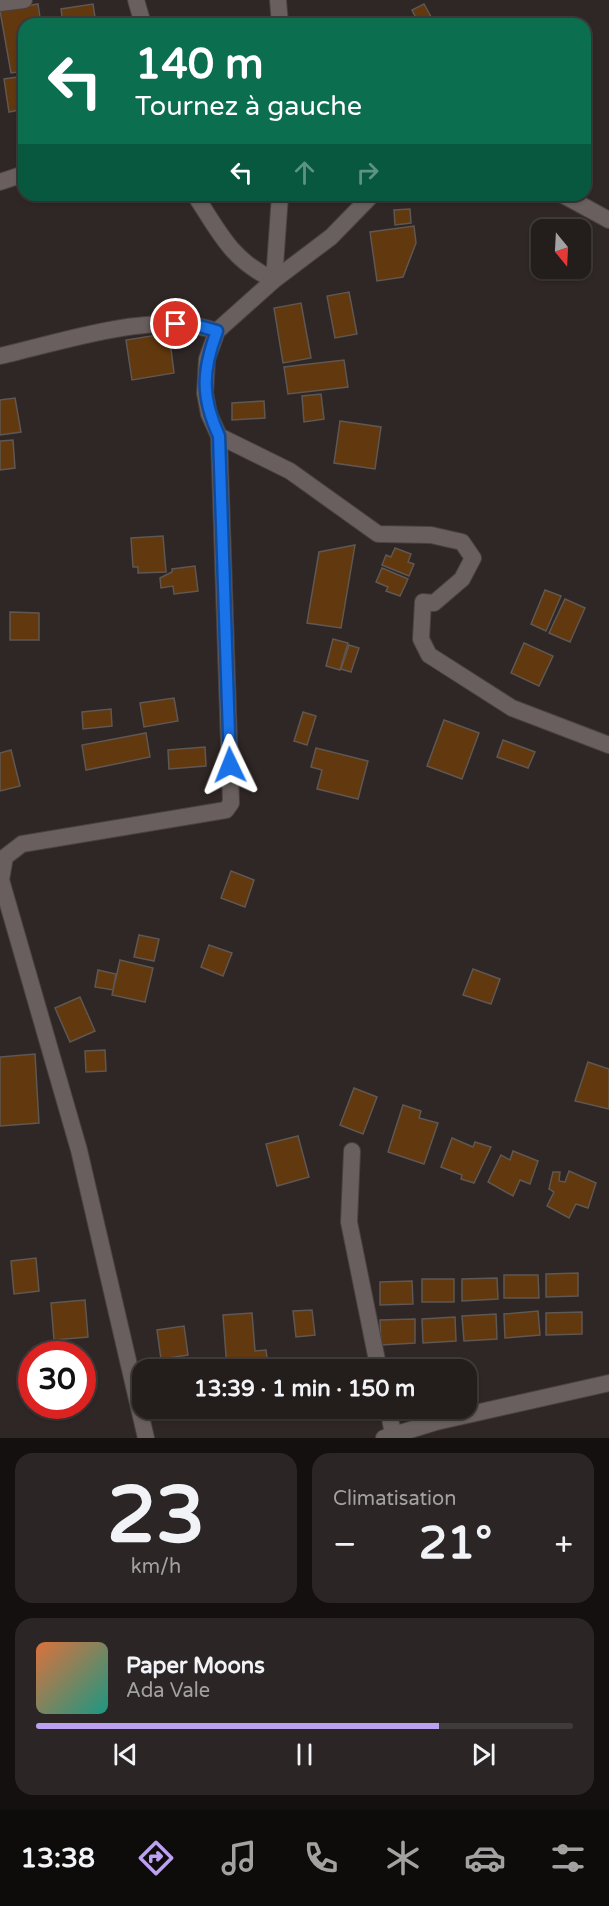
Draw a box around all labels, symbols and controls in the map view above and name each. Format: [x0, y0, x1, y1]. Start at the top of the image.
text: 140 m [135, 39, 264, 90]
icon: left [36, 42, 114, 120]
text: Tournez à gauche [135, 90, 362, 123]
icon: left [225, 156, 258, 189]
icon: ahead [288, 156, 321, 189]
icon: right [351, 156, 384, 189]
north arrow [531, 219, 591, 279]
map controls [531, 219, 591, 279]
pin [150, 298, 201, 349]
icon: arrive [159, 307, 192, 340]
position arrow [198, 733, 262, 797]
speed limit sign: 30 [18, 1341, 96, 1419]
text: 13:39 · 1 min · 150 m [194, 1376, 415, 1402]
text: 23 [107, 1469, 205, 1563]
text: Climatisation [333, 1487, 456, 1511]
text: 21° [419, 1517, 492, 1571]
text: − [333, 1525, 357, 1564]
text: + [554, 1525, 573, 1564]
text: km/h [131, 1555, 181, 1579]
text: Paper Moons [126, 1653, 265, 1679]
text: Ada Vale [126, 1679, 210, 1703]
icon: previous [109, 1738, 142, 1771]
icon: pause [288, 1738, 321, 1771]
icon: next [467, 1738, 500, 1771]
icon: directions [135, 1837, 177, 1879]
icon: music [218, 1837, 260, 1879]
icon: phone [300, 1837, 342, 1879]
icon: climate [382, 1837, 424, 1879]
icon: car [464, 1837, 506, 1879]
icon: filters [547, 1837, 589, 1879]
text: 13:38 [20, 1842, 95, 1875]

